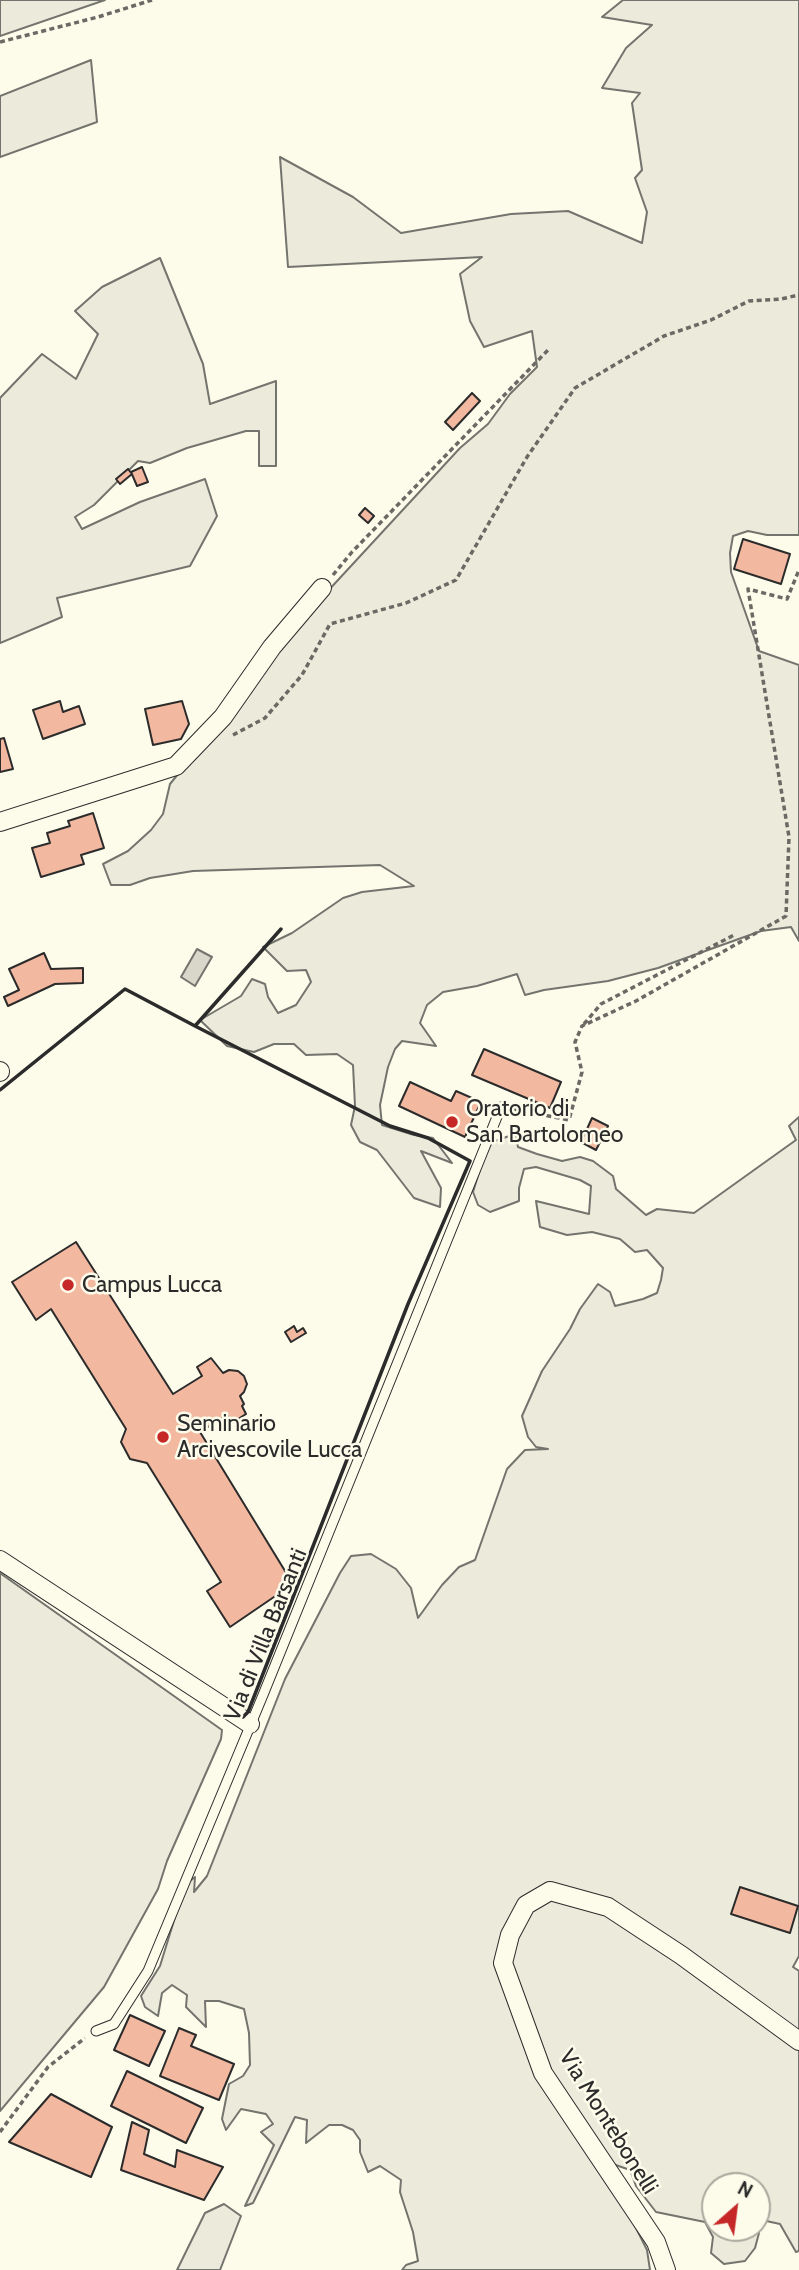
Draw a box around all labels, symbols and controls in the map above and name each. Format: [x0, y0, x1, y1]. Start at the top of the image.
place label: Oratorio di San Bartolomeo [466, 1095, 623, 1149]
marker: Oratorio di San Bartolomeo [444, 1114, 460, 1130]
place label: Campus Lucca [82, 1271, 222, 1299]
marker: Campus Lucca [60, 1277, 76, 1293]
place label: Seminario Arcivescovile Lucca [177, 1410, 362, 1464]
marker: Seminario Arcivescovile Lucca [155, 1429, 171, 1445]
street label: Via di Villa Barsanti [219, 1545, 313, 1725]
street label: Via Montebonelli [553, 2045, 663, 2199]
north arrow [701, 2172, 771, 2242]
text: N [734, 2176, 756, 2203]

